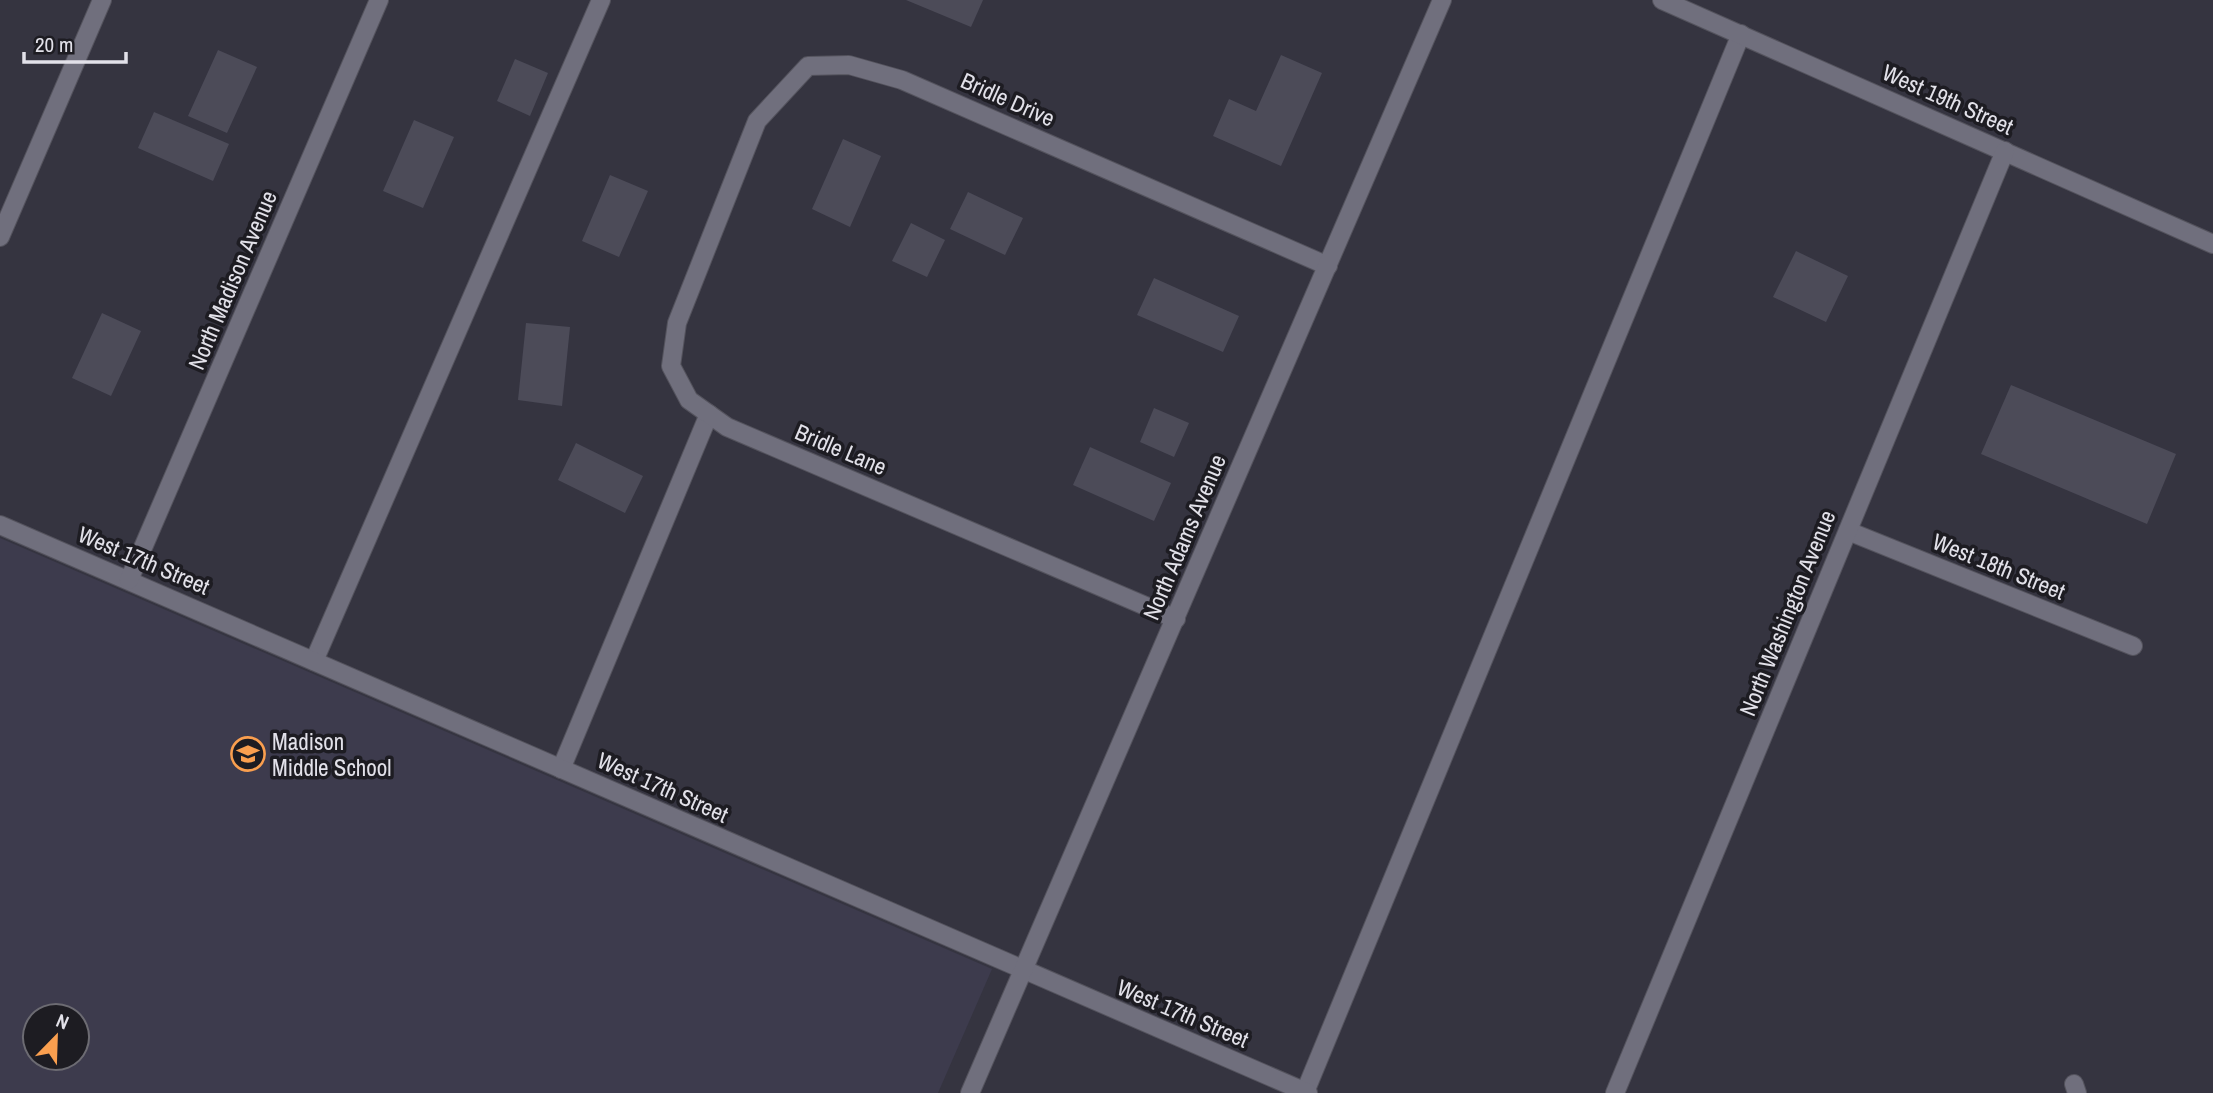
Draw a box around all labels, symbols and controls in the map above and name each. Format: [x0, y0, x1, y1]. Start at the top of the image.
scale bar [24, 21, 126, 65]
text: 20 m [35, 30, 73, 59]
street label: West 19th Street [1878, 56, 2018, 142]
street label: Bridle Drive [956, 65, 1060, 133]
street label: North Madison Avenue [180, 186, 284, 374]
street label: Bridle Lane [791, 416, 891, 482]
street label: North Adams Avenue [1135, 450, 1233, 624]
street label: North Washington Avenue [1732, 506, 1842, 720]
street label: West 17th Street [73, 518, 215, 602]
street label: West 18th Street [1928, 525, 2070, 607]
place label: Madison Middle School [272, 726, 392, 783]
school or university icon: Madison Middle School [229, 735, 267, 773]
street label: West 17th Street [593, 744, 733, 830]
street label: West 17th Street [1112, 971, 1254, 1055]
north arrow [21, 1002, 91, 1072]
text: N [52, 1007, 73, 1036]

